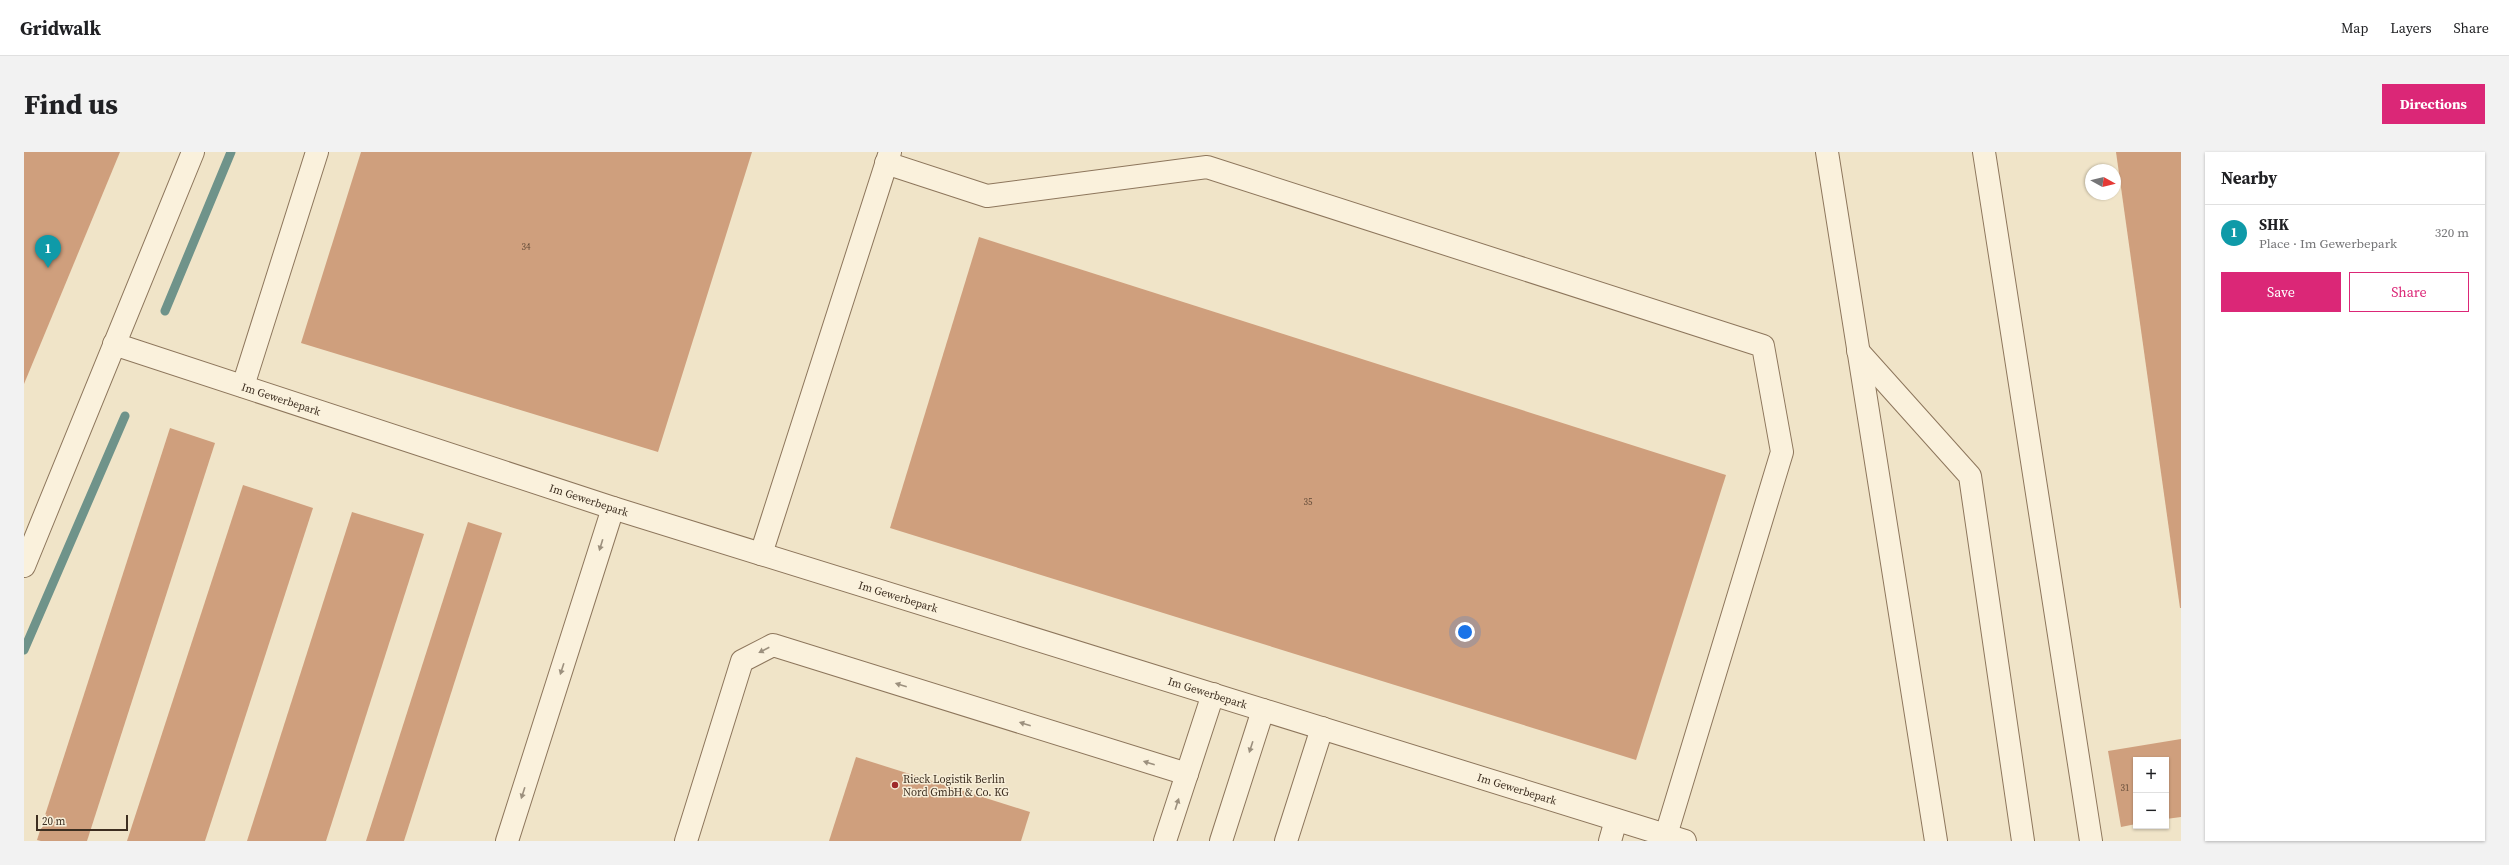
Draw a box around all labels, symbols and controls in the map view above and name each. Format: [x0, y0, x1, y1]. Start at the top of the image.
text: Gridwalk [20, 15, 101, 41]
text: Map [2341, 18, 2368, 38]
text: Layers [2390, 18, 2432, 38]
text: Share [2454, 18, 2489, 38]
button: Directions [2382, 84, 2485, 124]
text: Find us [24, 85, 118, 123]
north arrow [2085, 164, 2121, 200]
text: Nearby [2221, 166, 2277, 190]
text: SHK [2259, 214, 2289, 235]
text: 1 [2230, 224, 2238, 241]
text: 320 m [2435, 224, 2469, 241]
pin: 1 [35, 235, 61, 268]
text: Place · Im Gewerbepark [2259, 235, 2397, 252]
house number: 34 [521, 241, 531, 253]
button: Save [2221, 272, 2341, 312]
button: Share [2349, 272, 2469, 312]
street label: Im Gewerbepark [240, 379, 324, 419]
street label: Im Gewerbepark [548, 480, 631, 520]
house number: 35 [1303, 496, 1313, 508]
one-way arrow [598, 539, 604, 551]
street label: Im Gewerbepark [857, 577, 941, 616]
your location [1455, 622, 1475, 642]
one-way arrow [759, 647, 770, 653]
one-way arrow [559, 663, 565, 675]
street label: Im Gewerbepark [1166, 673, 1250, 712]
one-way arrow [895, 682, 907, 688]
one-way arrow [1019, 721, 1031, 727]
one-way arrow [1248, 741, 1254, 753]
map controls [2133, 757, 2169, 829]
button: + [2133, 757, 2169, 793]
one-way arrow [1143, 760, 1155, 766]
street label: Im Gewerbepark [1476, 769, 1560, 809]
place label: Rieck Logistik Berlin Nord GmbH & Co. KG [903, 772, 1009, 800]
marker: Rieck Logistik Berlin Nord GmbH & Co. KG [890, 780, 900, 790]
house number: 31 [2120, 782, 2130, 794]
one-way arrow [519, 787, 525, 799]
button: − [2133, 793, 2169, 829]
one-way arrow [1174, 797, 1180, 809]
scale bar [36, 813, 128, 832]
text: 20 m [42, 814, 65, 829]

